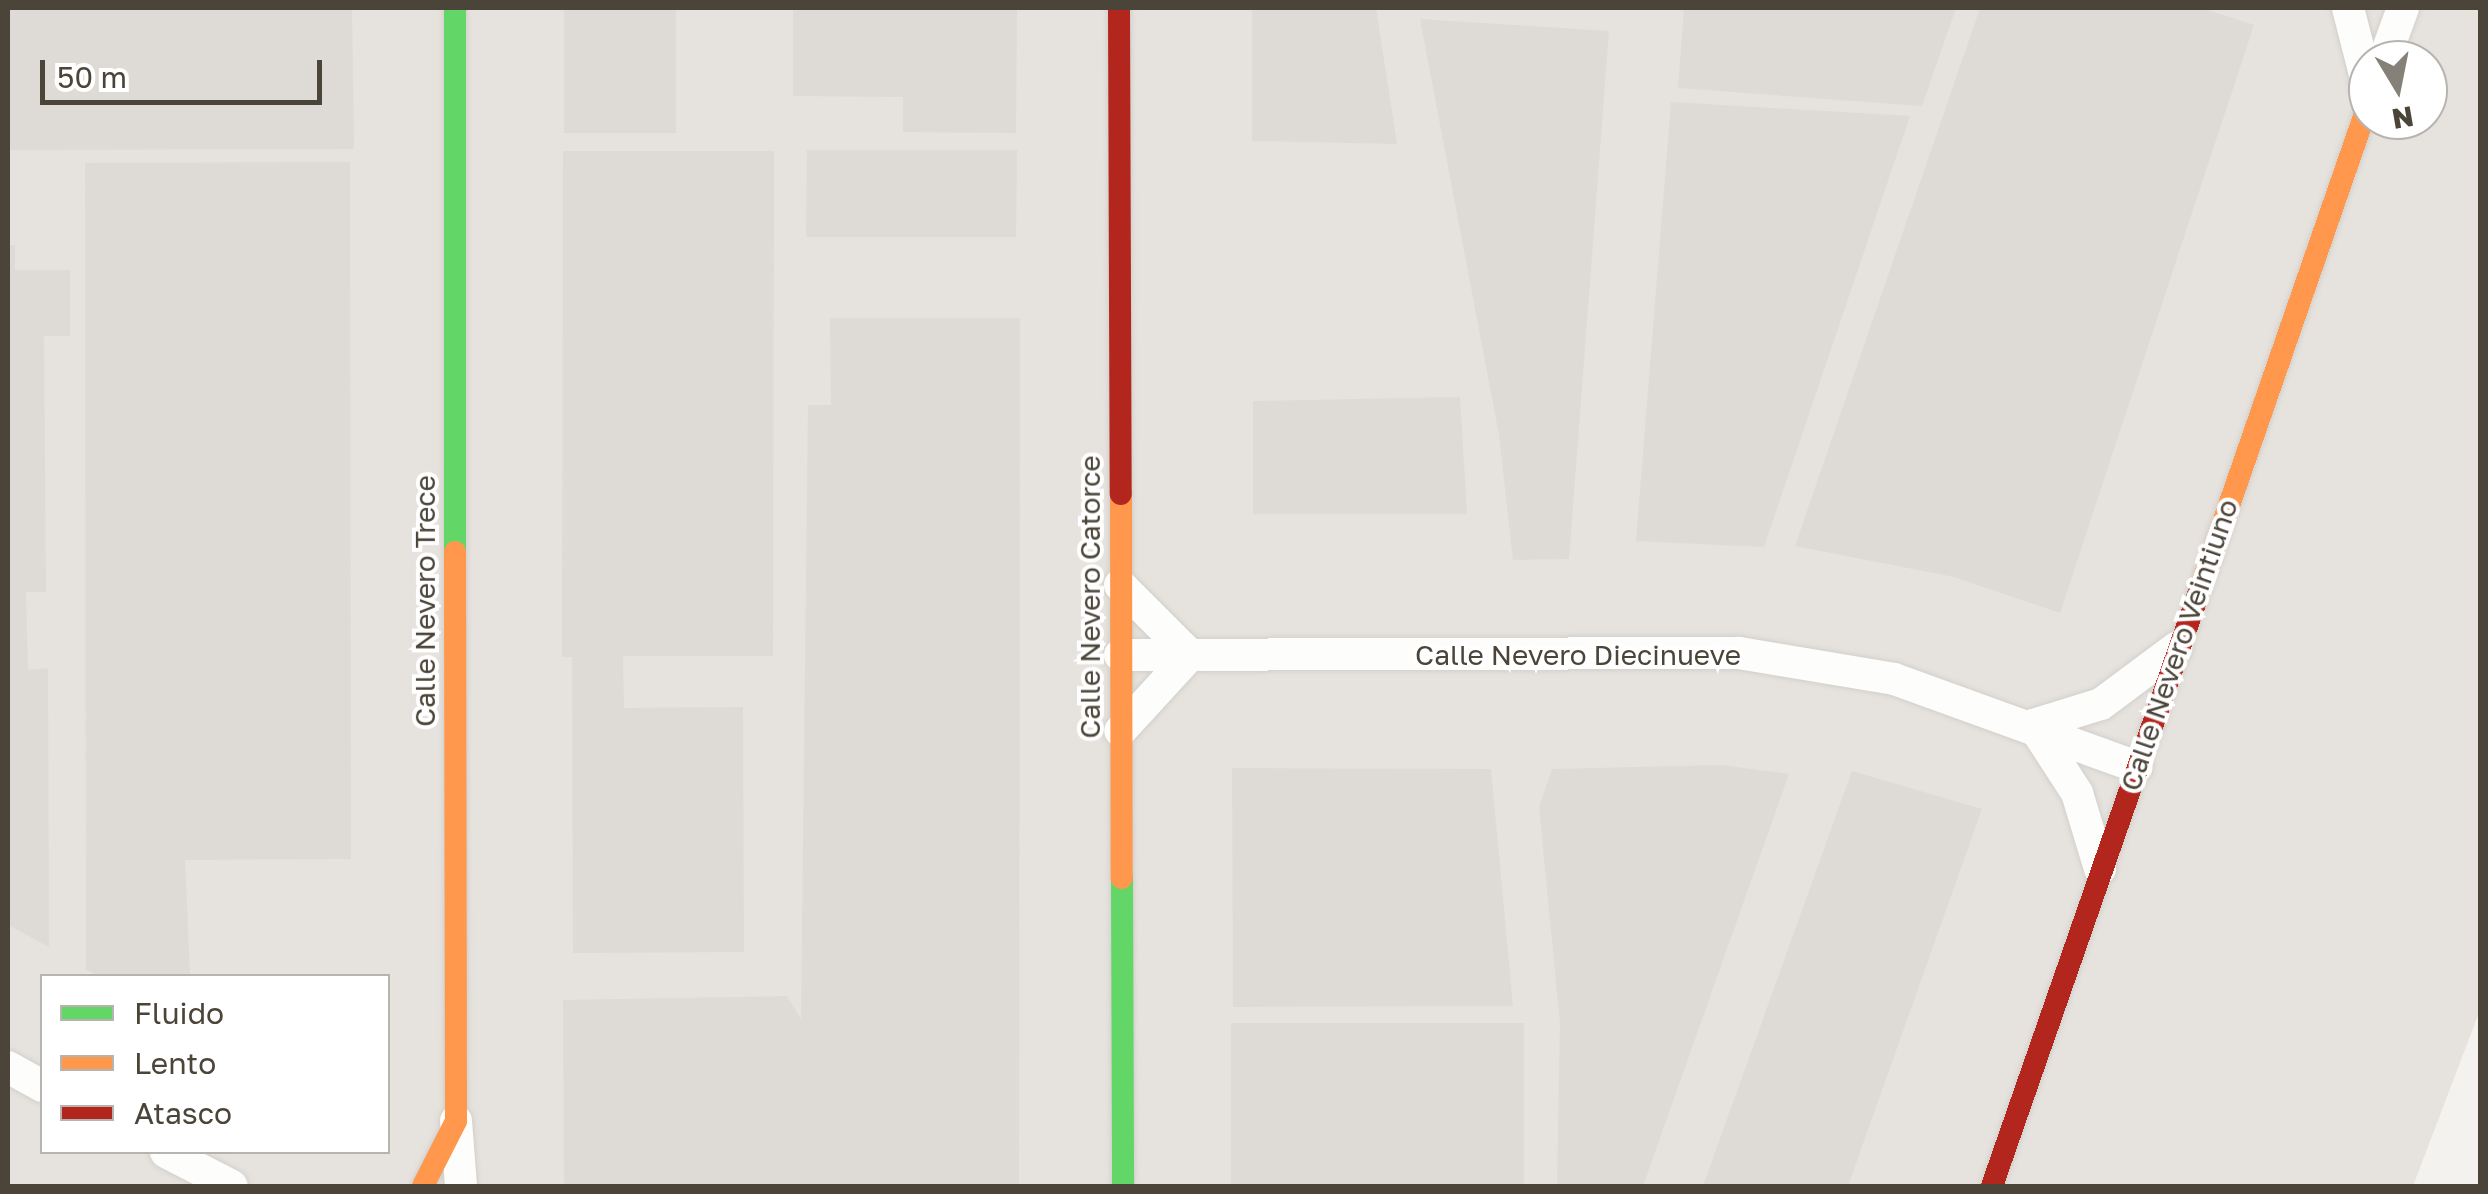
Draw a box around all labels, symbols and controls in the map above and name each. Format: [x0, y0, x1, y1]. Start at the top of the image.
scale bar [45, 40, 328, 102]
north arrow [2348, 40, 2448, 140]
text: 50 m [57, 59, 127, 95]
text: N [2390, 100, 2416, 136]
street label: Calle Nevero Catorce [1073, 455, 1107, 739]
street label: Calle Nevero Trece [408, 475, 442, 727]
street label: Calle Nevero Veintiuno [2113, 495, 2245, 795]
street label: Calle Nevero Diecinueve [1415, 638, 1741, 672]
legend [40, 974, 390, 1154]
text: Fluido [134, 995, 224, 1031]
text: Lento [134, 1045, 216, 1081]
text: Atasco [134, 1095, 232, 1131]

